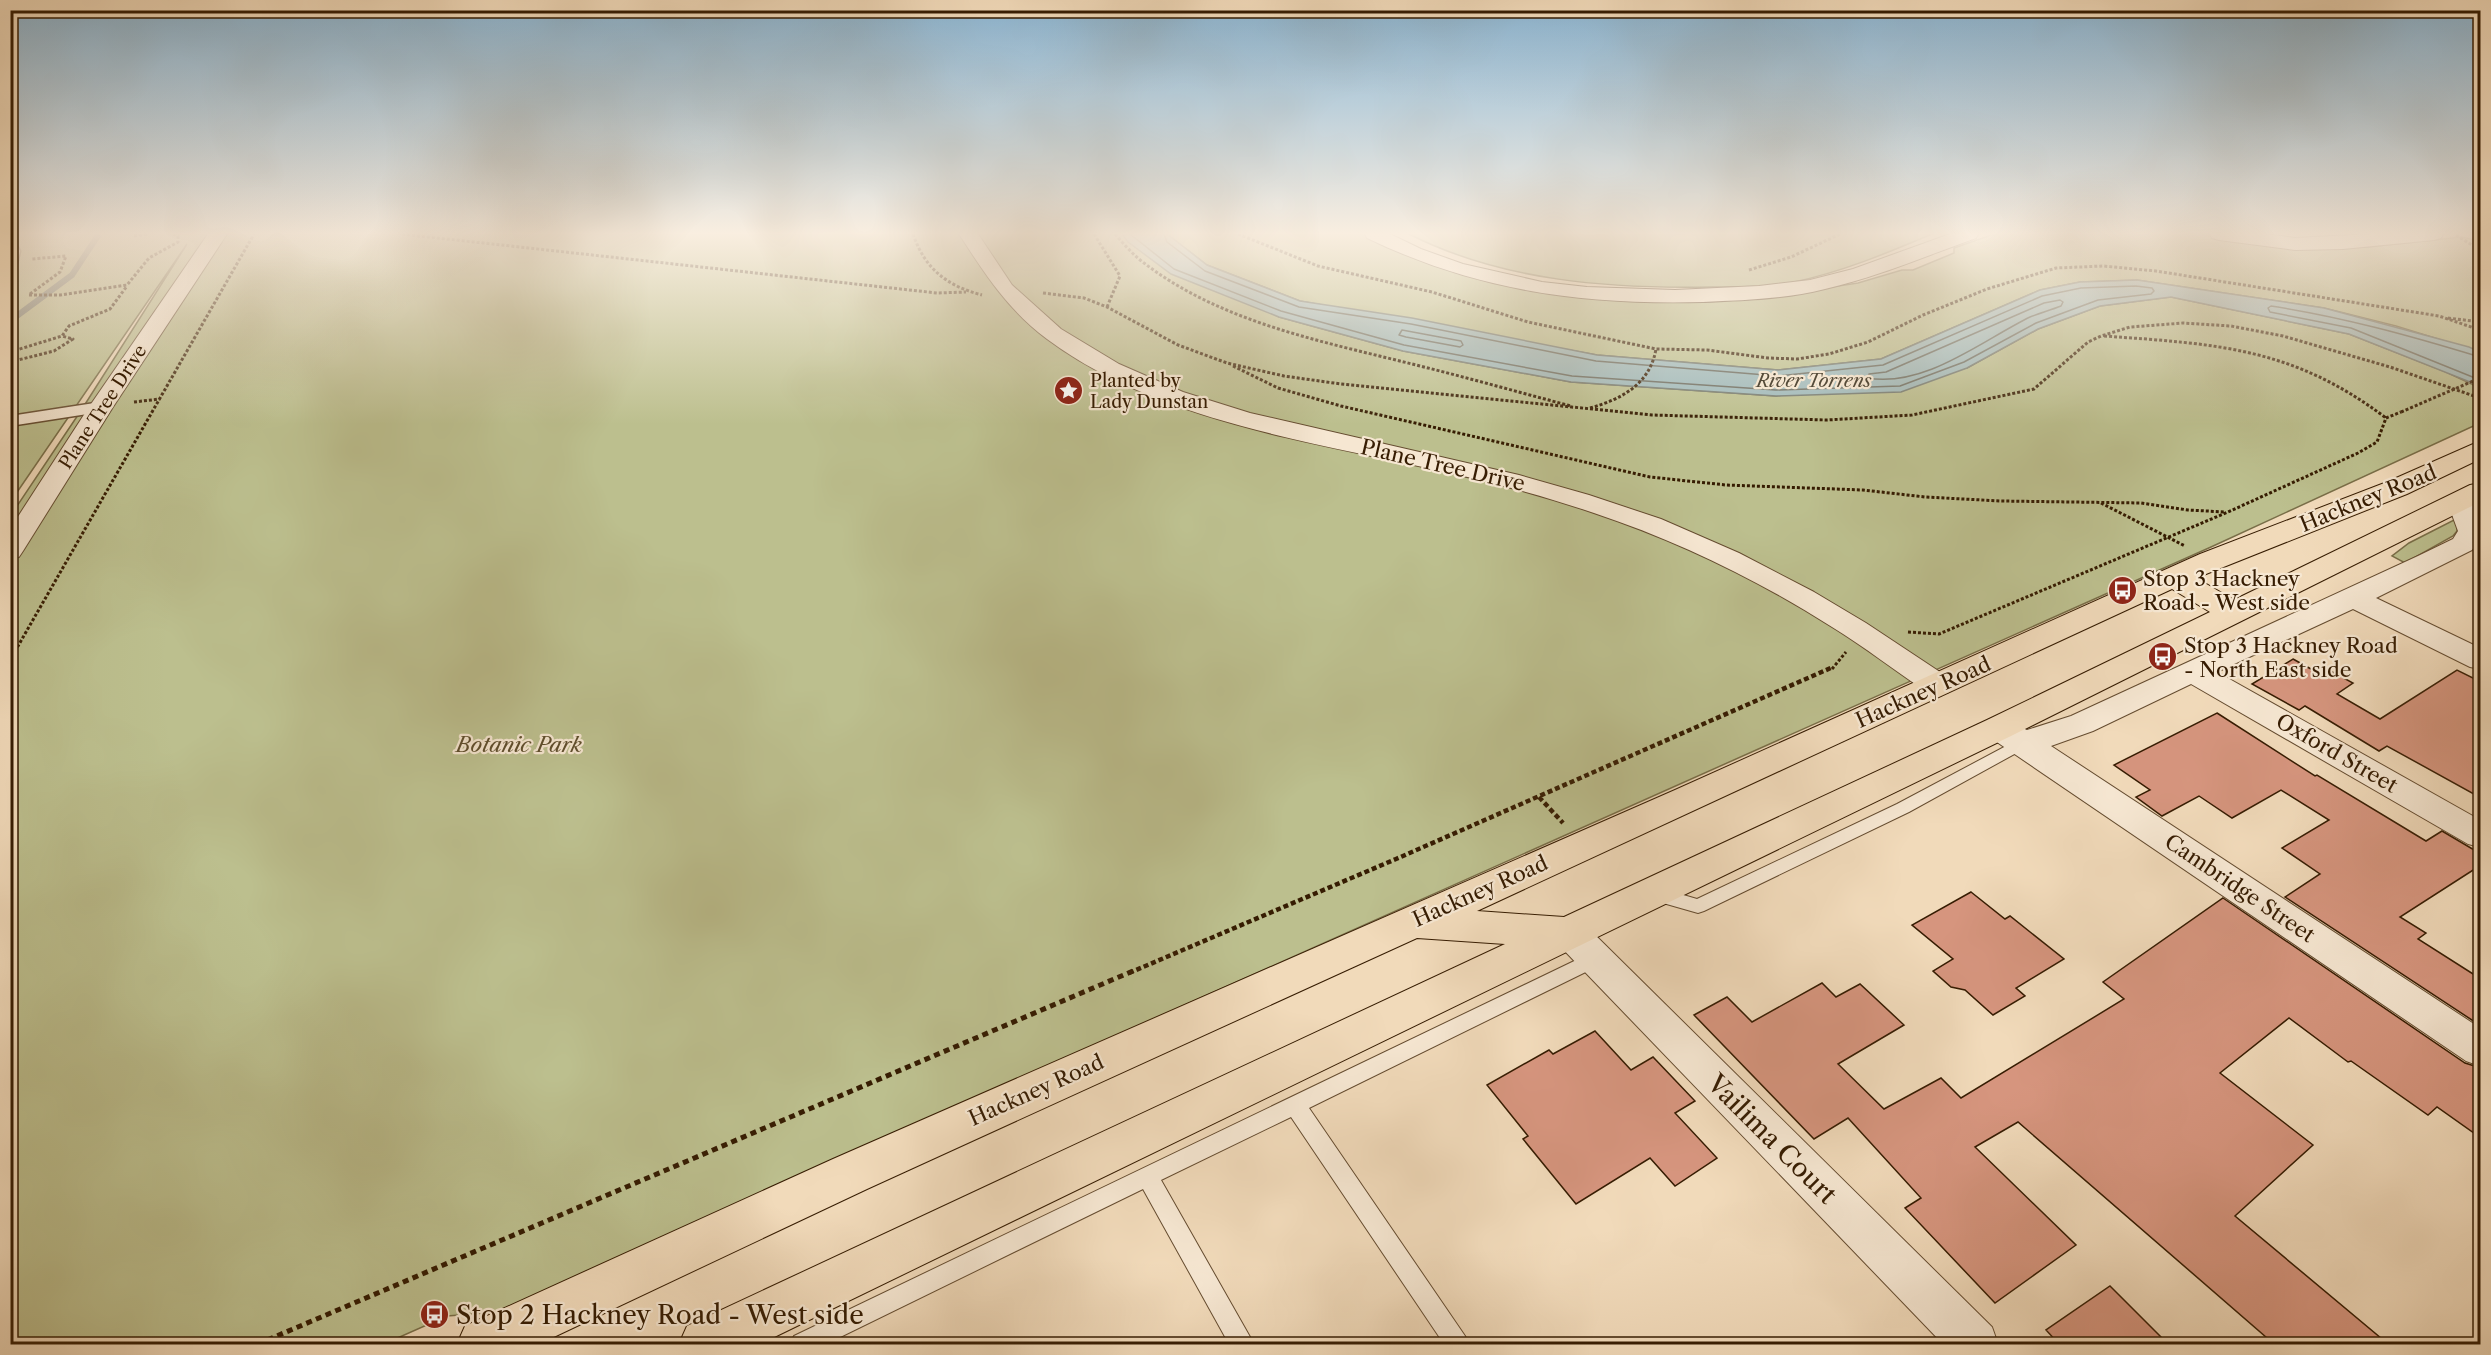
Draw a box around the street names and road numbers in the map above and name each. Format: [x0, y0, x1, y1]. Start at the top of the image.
street label: Plane Tree Drive [55, 341, 151, 473]
street label: Plane Tree Drive [1358, 434, 1528, 496]
street label: Hackney Road [2296, 459, 2440, 537]
street label: Hackney Road [1852, 651, 1995, 733]
street label: Oxford Street [2272, 708, 2403, 798]
street label: Cambridge Street [2160, 829, 2320, 948]
street label: Hackney Road [1409, 850, 1552, 932]
street label: Hackney Road [965, 1049, 1108, 1131]
street label: Vailima Court [1700, 1067, 1844, 1211]

